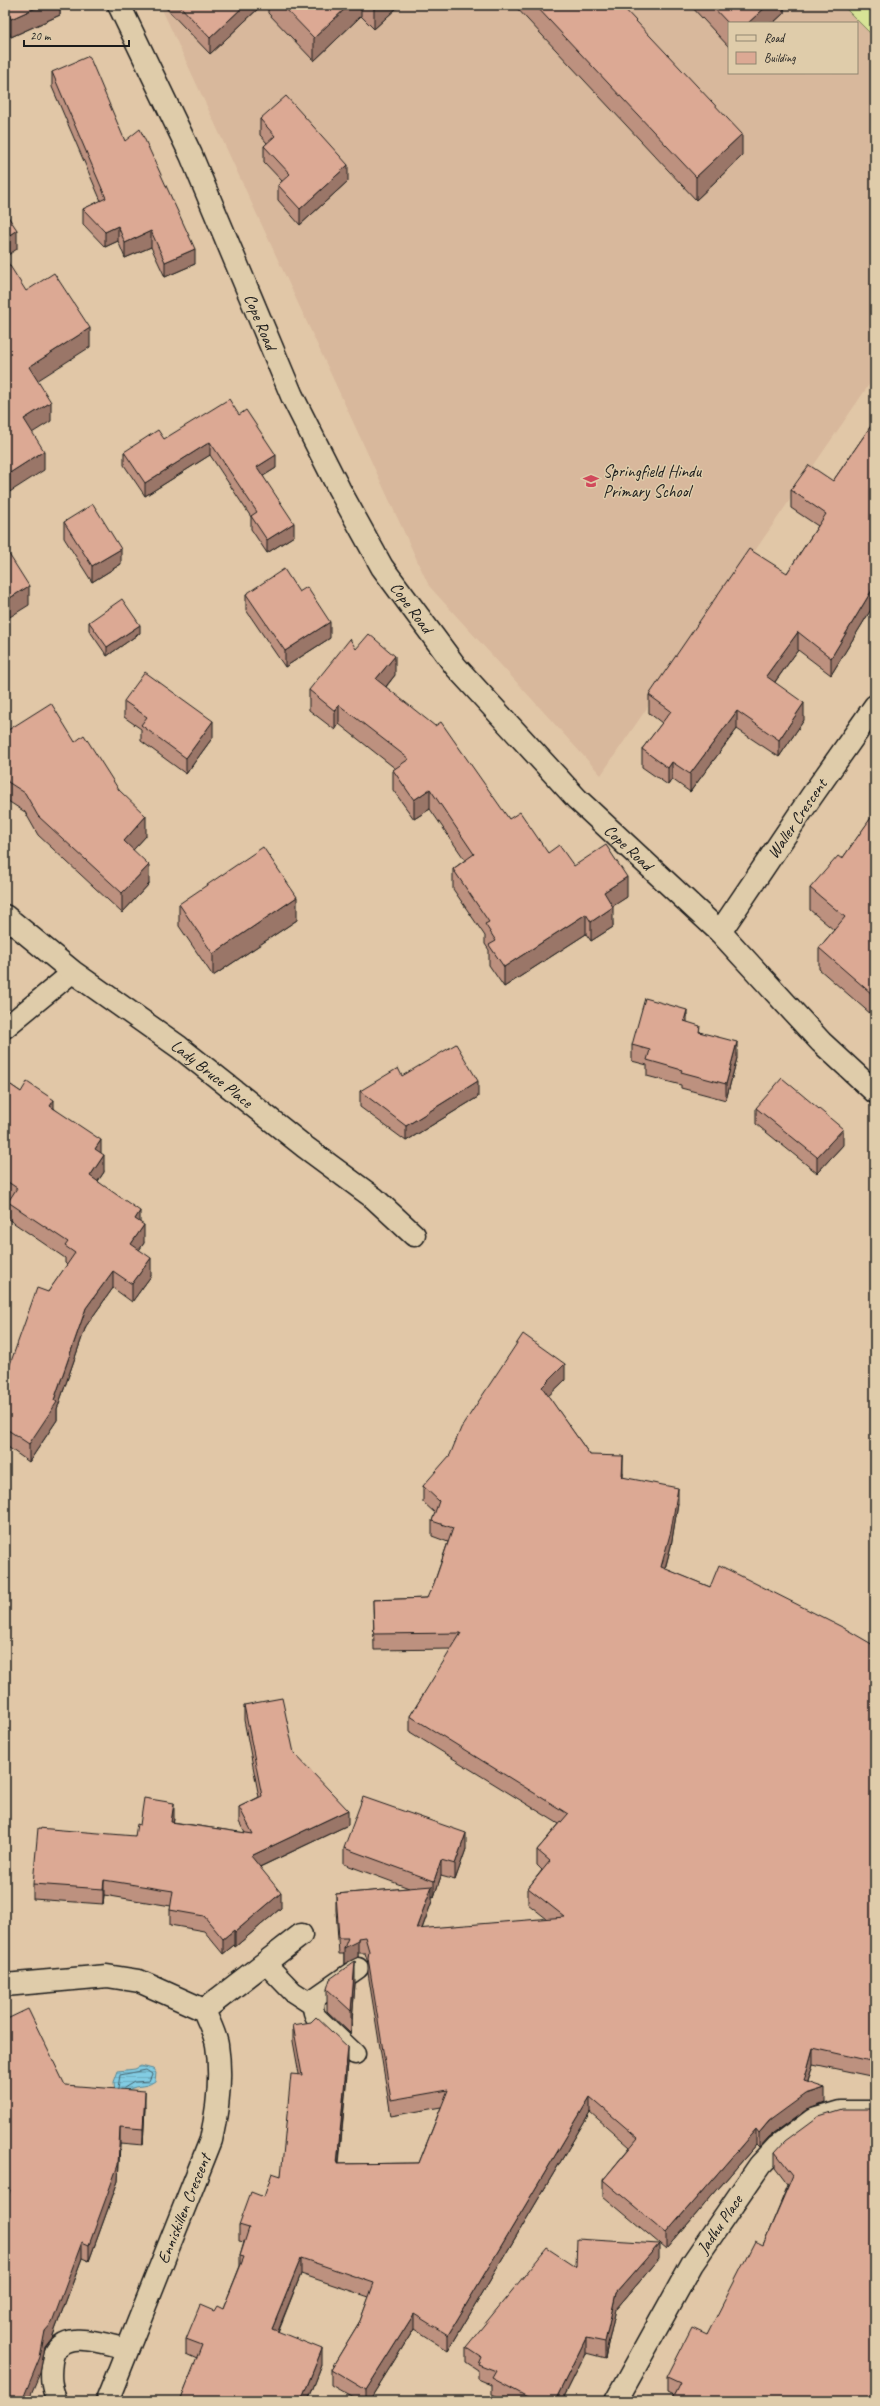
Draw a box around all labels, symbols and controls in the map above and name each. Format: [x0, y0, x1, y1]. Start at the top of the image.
scale bar [24, 22, 129, 48]
legend [728, 22, 858, 74]
text: 20 m [30, 28, 52, 44]
text: Road [764, 30, 786, 46]
text: Building [764, 50, 796, 66]
street label: Cope Road [240, 290, 283, 356]
place label: Springfield Hindu Primary School [603, 461, 703, 502]
school or university icon: Springfield Hindu Primary School [582, 472, 600, 490]
street label: Cope Road [386, 577, 440, 640]
street label: Waller Crescent [762, 773, 833, 862]
street label: Cope Road [600, 819, 660, 877]
street label: Lady Bruce Place [167, 1034, 258, 1113]
street label: Enniskillen Crescent [153, 2149, 216, 2267]
street label: Jadhu Place [691, 2189, 748, 2258]

